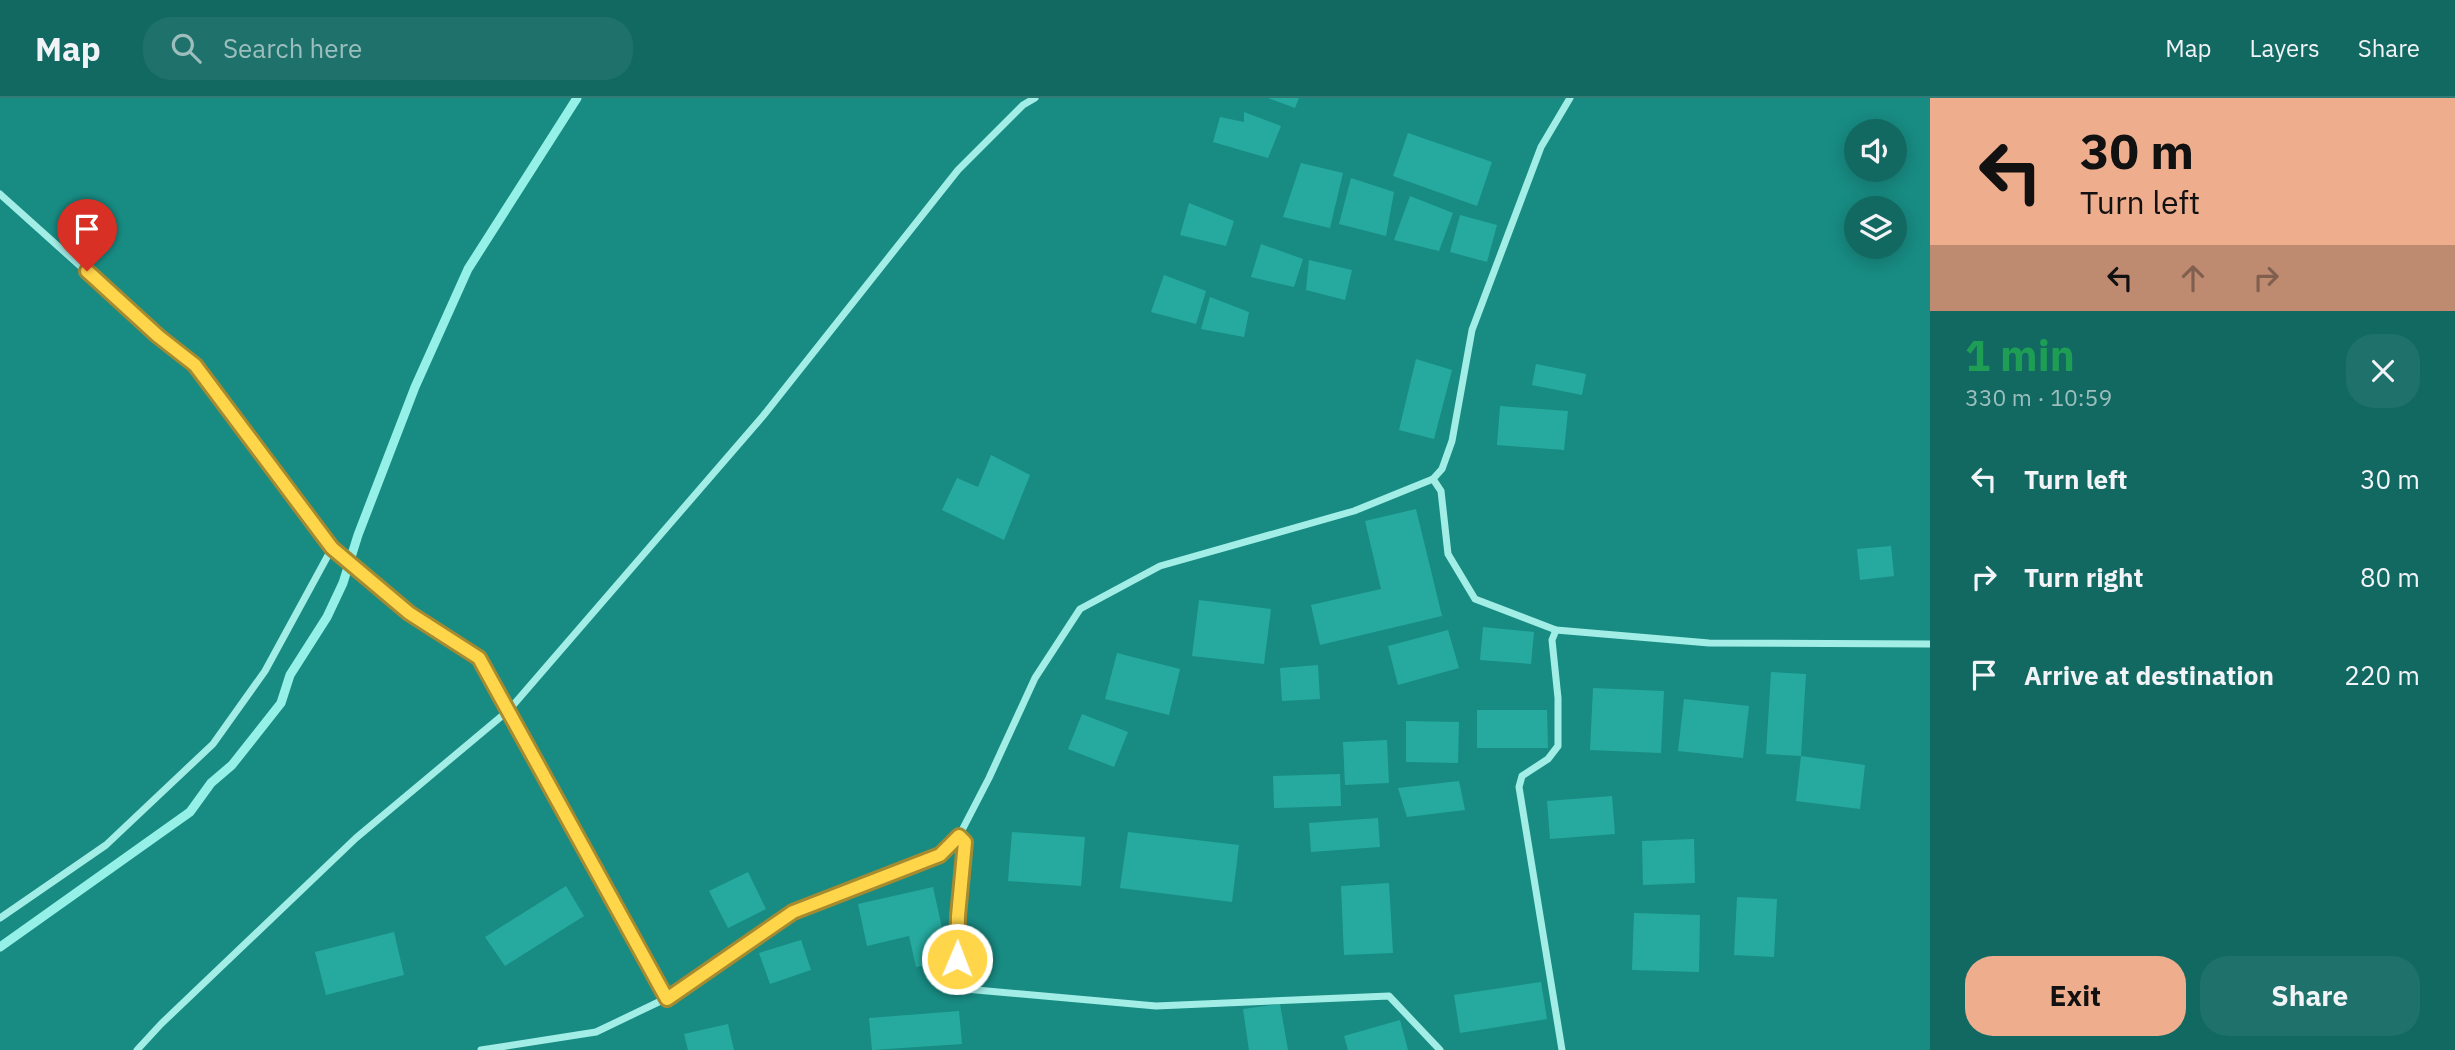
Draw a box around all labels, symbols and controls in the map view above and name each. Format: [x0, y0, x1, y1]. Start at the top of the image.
search box [143, 17, 633, 80]
text: Map [35, 27, 101, 70]
icon: search [167, 29, 205, 67]
text: Search here [223, 31, 362, 65]
text: Map [2165, 32, 2212, 64]
text: Layers [2250, 32, 2320, 64]
text: Share [2358, 32, 2420, 64]
map controls [1844, 119, 1907, 259]
button: sound [1844, 119, 1907, 182]
text: 30 m [2080, 119, 2194, 182]
icon: left [1965, 126, 2056, 217]
text: Turn left [2080, 181, 2200, 223]
button: layers [1844, 196, 1907, 259]
pin [57, 199, 117, 271]
icon: arrive [68, 210, 106, 248]
icon: left [2101, 259, 2139, 297]
icon: ahead [2174, 259, 2212, 297]
icon: right [2247, 259, 2285, 297]
text: 1 min [1965, 328, 2075, 383]
button: close [2346, 334, 2420, 408]
text: 330 m · 10:59 [1965, 382, 2112, 412]
icon: left [1965, 460, 2003, 498]
text: Turn left [2024, 462, 2127, 496]
text: 30 m [2360, 462, 2420, 496]
icon: right [1965, 558, 2003, 596]
text: Turn right [2024, 560, 2143, 594]
text: 80 m [2360, 560, 2420, 594]
icon: arrive [1965, 656, 2003, 694]
text: Arrive at destination [2024, 658, 2274, 692]
text: 220 m [2344, 658, 2420, 692]
position arrow [920, 922, 994, 996]
button: Exit [1965, 956, 2186, 1036]
button: Share [2200, 956, 2420, 1036]

